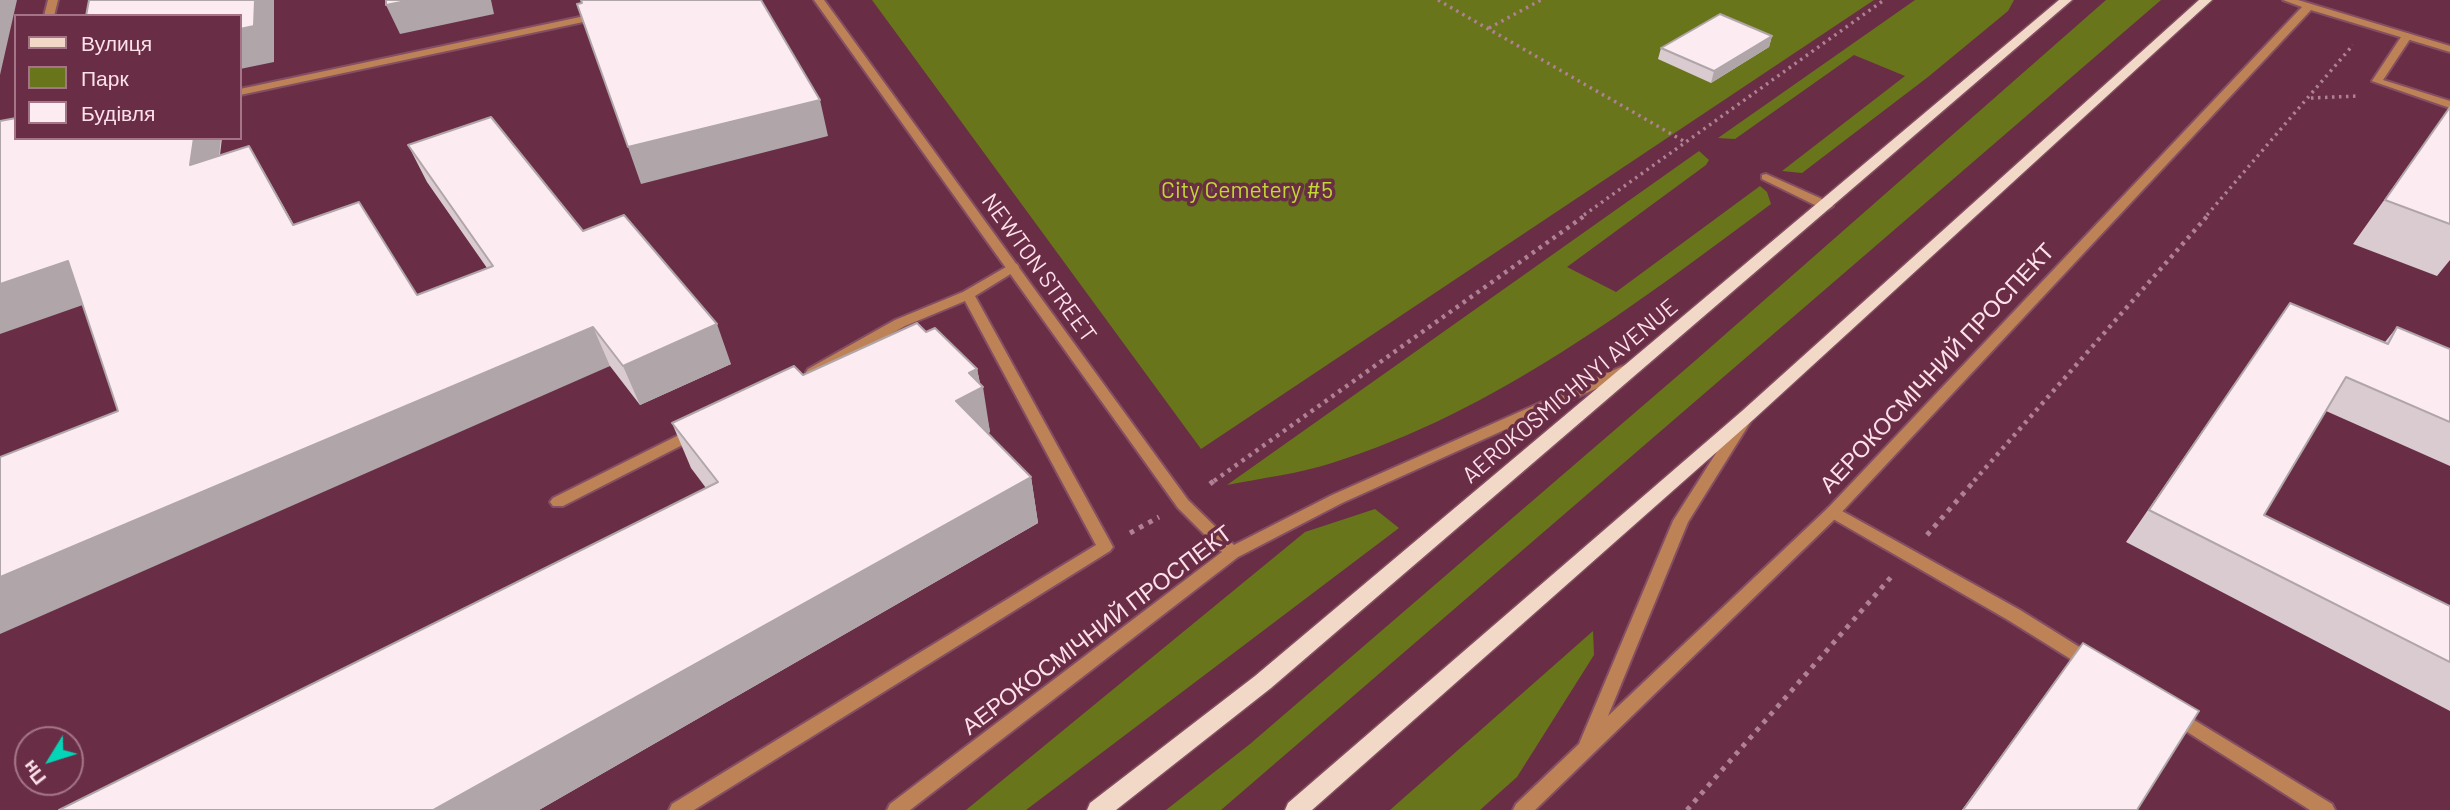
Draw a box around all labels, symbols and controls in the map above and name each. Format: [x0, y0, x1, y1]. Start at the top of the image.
legend [14, 14, 242, 140]
text: Вулиця [81, 30, 152, 55]
text: Парк [81, 65, 129, 90]
text: Будівля [81, 100, 155, 125]
park label: City Cemetery #5 [1161, 176, 1333, 204]
street label: NEWTON STREET [976, 188, 1102, 348]
street label: АЕРОКОСМІЧНИЙ ПРОСПЕКТ [1814, 238, 2060, 498]
street label: AEROKOSMICHNYI AVENUE [1457, 293, 1683, 489]
street label: АЕРОКОСМІЧНИЙ ПРОСПЕКТ [956, 519, 1238, 741]
north arrow [14, 726, 84, 796]
text: Пн [17, 756, 50, 790]

